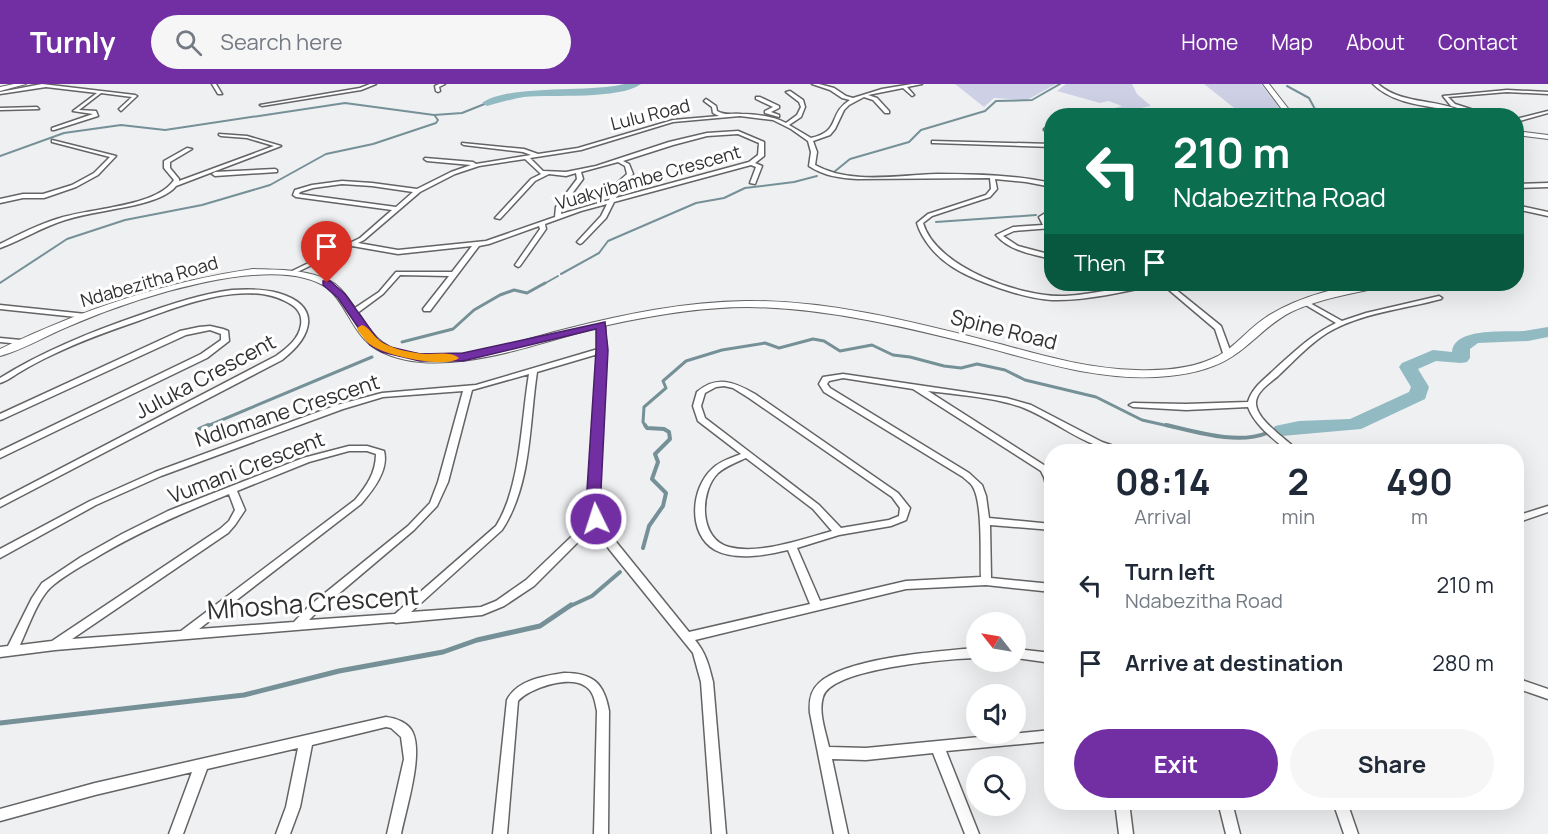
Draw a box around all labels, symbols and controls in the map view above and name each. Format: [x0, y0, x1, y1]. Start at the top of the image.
search box [151, 15, 571, 69]
text: Turnly [30, 23, 115, 61]
icon: search [172, 26, 205, 59]
text: Search here [220, 27, 343, 57]
text: Home [1181, 28, 1238, 56]
text: Map [1271, 28, 1313, 56]
text: About [1346, 28, 1405, 56]
text: Contact [1438, 28, 1518, 56]
street label: Lulu Road [608, 93, 692, 135]
text: 210 m [1173, 123, 1290, 181]
icon: left [1074, 132, 1152, 210]
street label: Vuakyibambe Crescent [553, 139, 743, 215]
text: Ndabezitha Road [1173, 178, 1386, 215]
pin [301, 221, 352, 283]
icon: arrive [310, 230, 343, 263]
icon: arrive [1138, 246, 1171, 279]
text: Then [1074, 248, 1126, 278]
street label: Ndabezitha Road [77, 250, 221, 312]
street label: Spine Road [948, 302, 1060, 356]
street label: Juluka Crescent [130, 327, 280, 425]
street label: Ndlomane Crescent [191, 367, 383, 453]
street label: Vumani Crescent [164, 424, 328, 510]
text: 08:14 [1115, 457, 1211, 506]
text: 2 [1288, 457, 1309, 506]
text: 490 [1386, 457, 1453, 506]
position arrow [564, 487, 628, 551]
text: Arrival [1134, 503, 1191, 530]
text: min [1282, 503, 1315, 530]
text: m [1411, 503, 1428, 530]
text: Turn left [1125, 557, 1215, 587]
icon: left [1074, 569, 1107, 602]
text: 210 m [1436, 570, 1494, 600]
street label: Mhosha Crescent [206, 577, 420, 627]
text: Ndabezitha Road [1125, 587, 1283, 614]
north arrow [966, 612, 1026, 672]
map controls [966, 612, 1026, 816]
icon: arrive [1074, 647, 1107, 680]
text: Arrive at destination [1125, 648, 1343, 678]
text: 280 m [1432, 648, 1494, 678]
button: sound [966, 684, 1026, 744]
button: Exit [1074, 729, 1278, 798]
button: Share [1290, 729, 1494, 798]
button: search [966, 756, 1026, 816]

